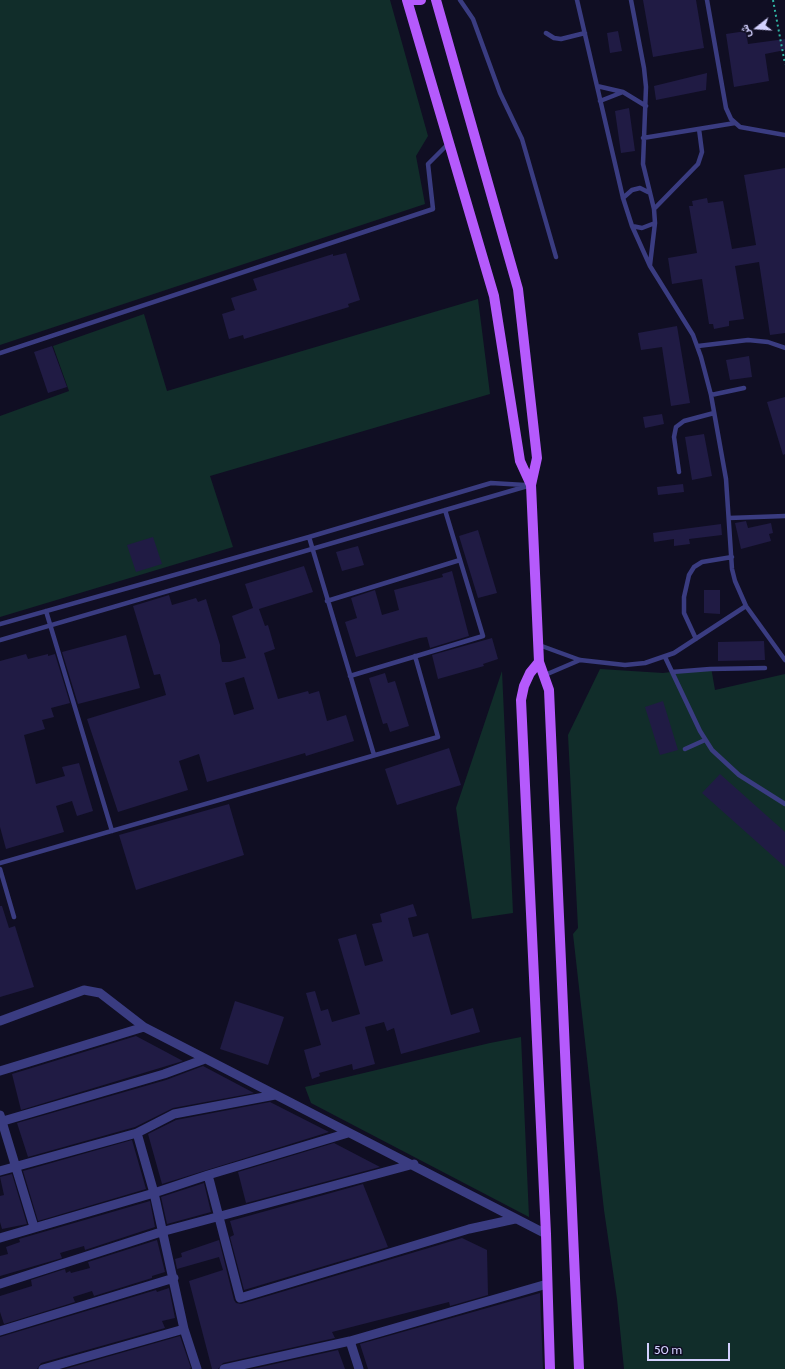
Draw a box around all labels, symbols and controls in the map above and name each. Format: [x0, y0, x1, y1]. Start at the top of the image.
north arrow [737, 8, 777, 48]
text: ش [737, 23, 754, 40]
scale bar [649, 1335, 732, 1361]
text: 50 m [654, 1342, 682, 1357]

